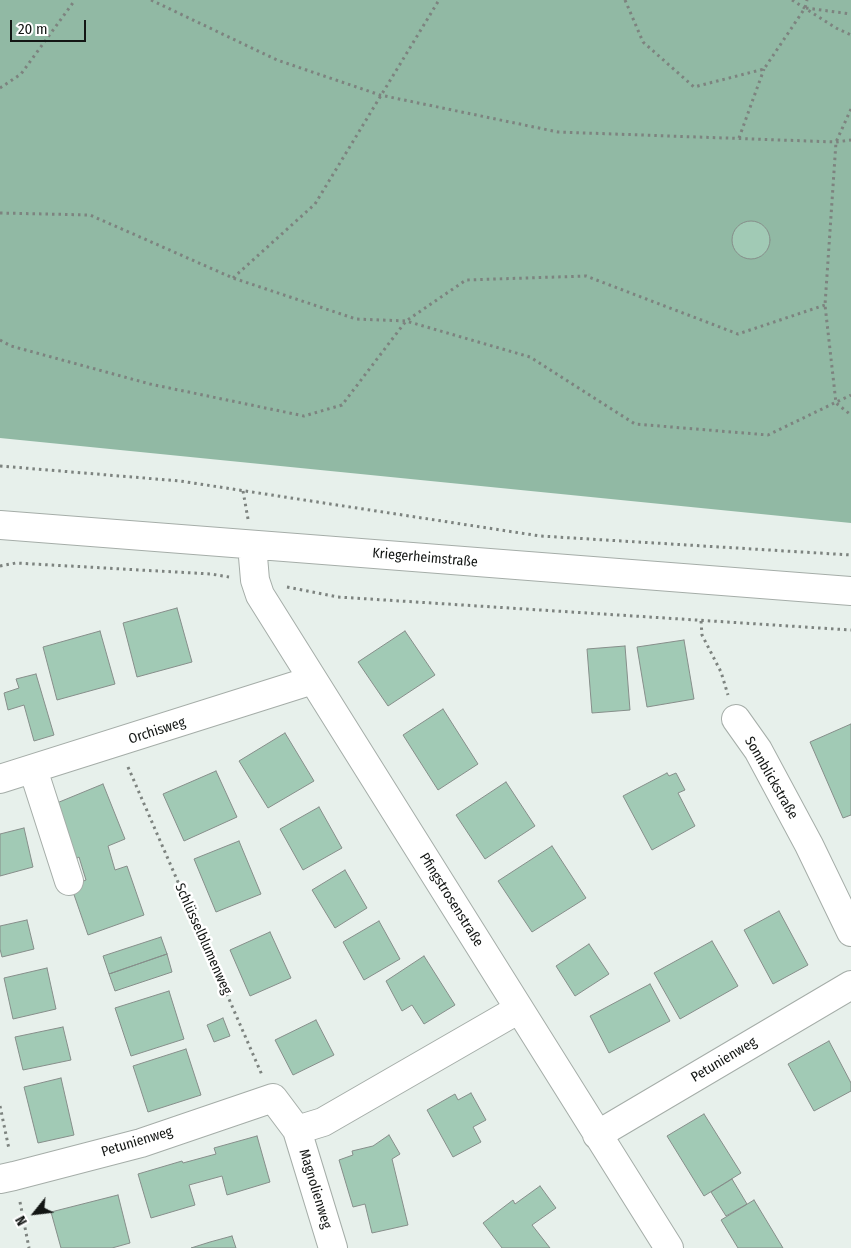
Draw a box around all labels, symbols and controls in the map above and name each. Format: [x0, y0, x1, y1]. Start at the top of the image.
scale bar [12, 10, 89, 42]
text: 20 m [18, 20, 48, 38]
street label: Kriegerheimstraße [372, 545, 478, 571]
street label: Orchisweg [126, 714, 188, 748]
street label: Sonnblickstraße [741, 734, 801, 822]
street label: Pfingstrosenstraße [415, 850, 487, 950]
street label: Schlüsselblumenweg [171, 881, 235, 997]
street label: Petunienweg [688, 1034, 760, 1086]
street label: Petunienweg [99, 1123, 175, 1161]
street label: Magnolienweg [295, 1147, 335, 1231]
north arrow [10, 1188, 60, 1238]
text: N [12, 1213, 31, 1228]

